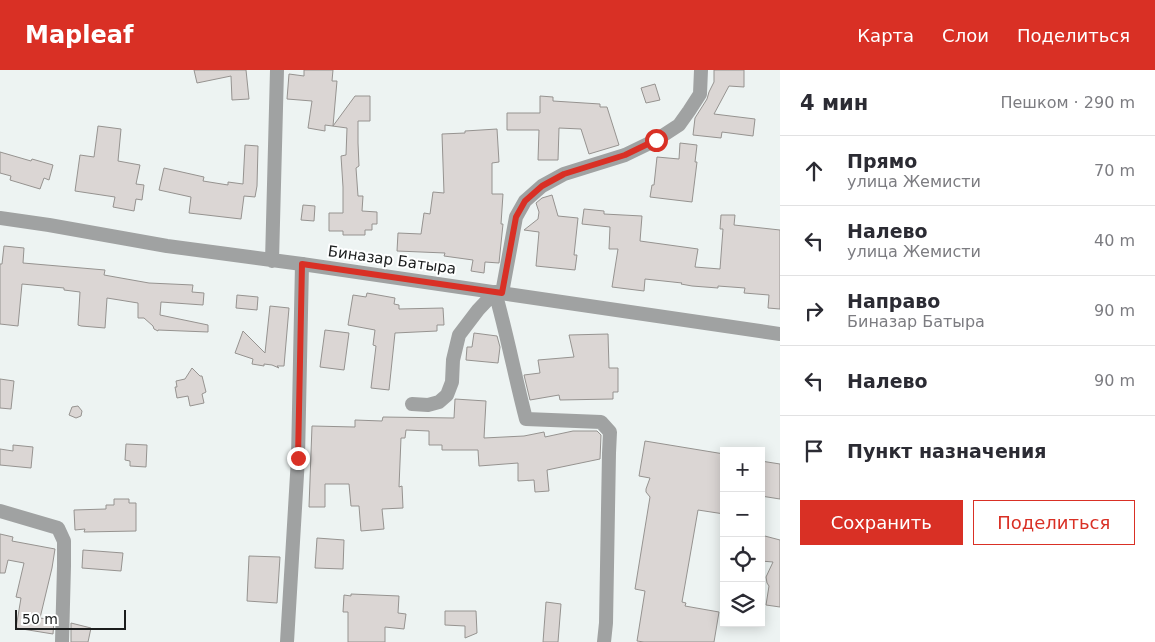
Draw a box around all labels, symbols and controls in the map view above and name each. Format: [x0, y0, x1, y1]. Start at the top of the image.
text: Mapleaf [25, 21, 133, 49]
text: Карта [857, 25, 914, 46]
text: Слои [942, 25, 989, 46]
text: Поделиться [1017, 25, 1130, 46]
text: 4 мин [800, 91, 868, 115]
text: Пешком · 290 m [1000, 93, 1135, 112]
route start [645, 129, 668, 152]
text: Прямо [847, 150, 917, 172]
icon: ahead [800, 157, 828, 185]
text: 70 m [1094, 161, 1135, 180]
text: улица Жемисти [847, 172, 981, 191]
text: Налево [847, 220, 928, 242]
icon: left [800, 227, 828, 255]
text: 40 m [1094, 231, 1135, 250]
street label: Биназар Батыра [327, 242, 457, 278]
text: улица Жемисти [847, 242, 981, 261]
text: Направо [847, 290, 940, 312]
icon: right [800, 297, 828, 325]
text: 90 m [1094, 301, 1135, 320]
text: Биназар Батыра [847, 312, 985, 331]
icon: left [800, 367, 828, 395]
text: Налево [847, 370, 928, 392]
text: 90 m [1094, 371, 1135, 390]
icon: arrive [800, 437, 828, 465]
text: Пункт назначения [847, 440, 1046, 462]
route end [287, 447, 310, 470]
map controls [720, 447, 765, 627]
button: + [720, 447, 765, 492]
button: − [720, 492, 765, 537]
button: Сохранить [800, 500, 963, 545]
button: Поделиться [973, 500, 1135, 545]
button: locate [720, 537, 765, 582]
button: layers [720, 582, 765, 627]
scale bar [15, 607, 126, 630]
text: 50 m [22, 611, 58, 627]

